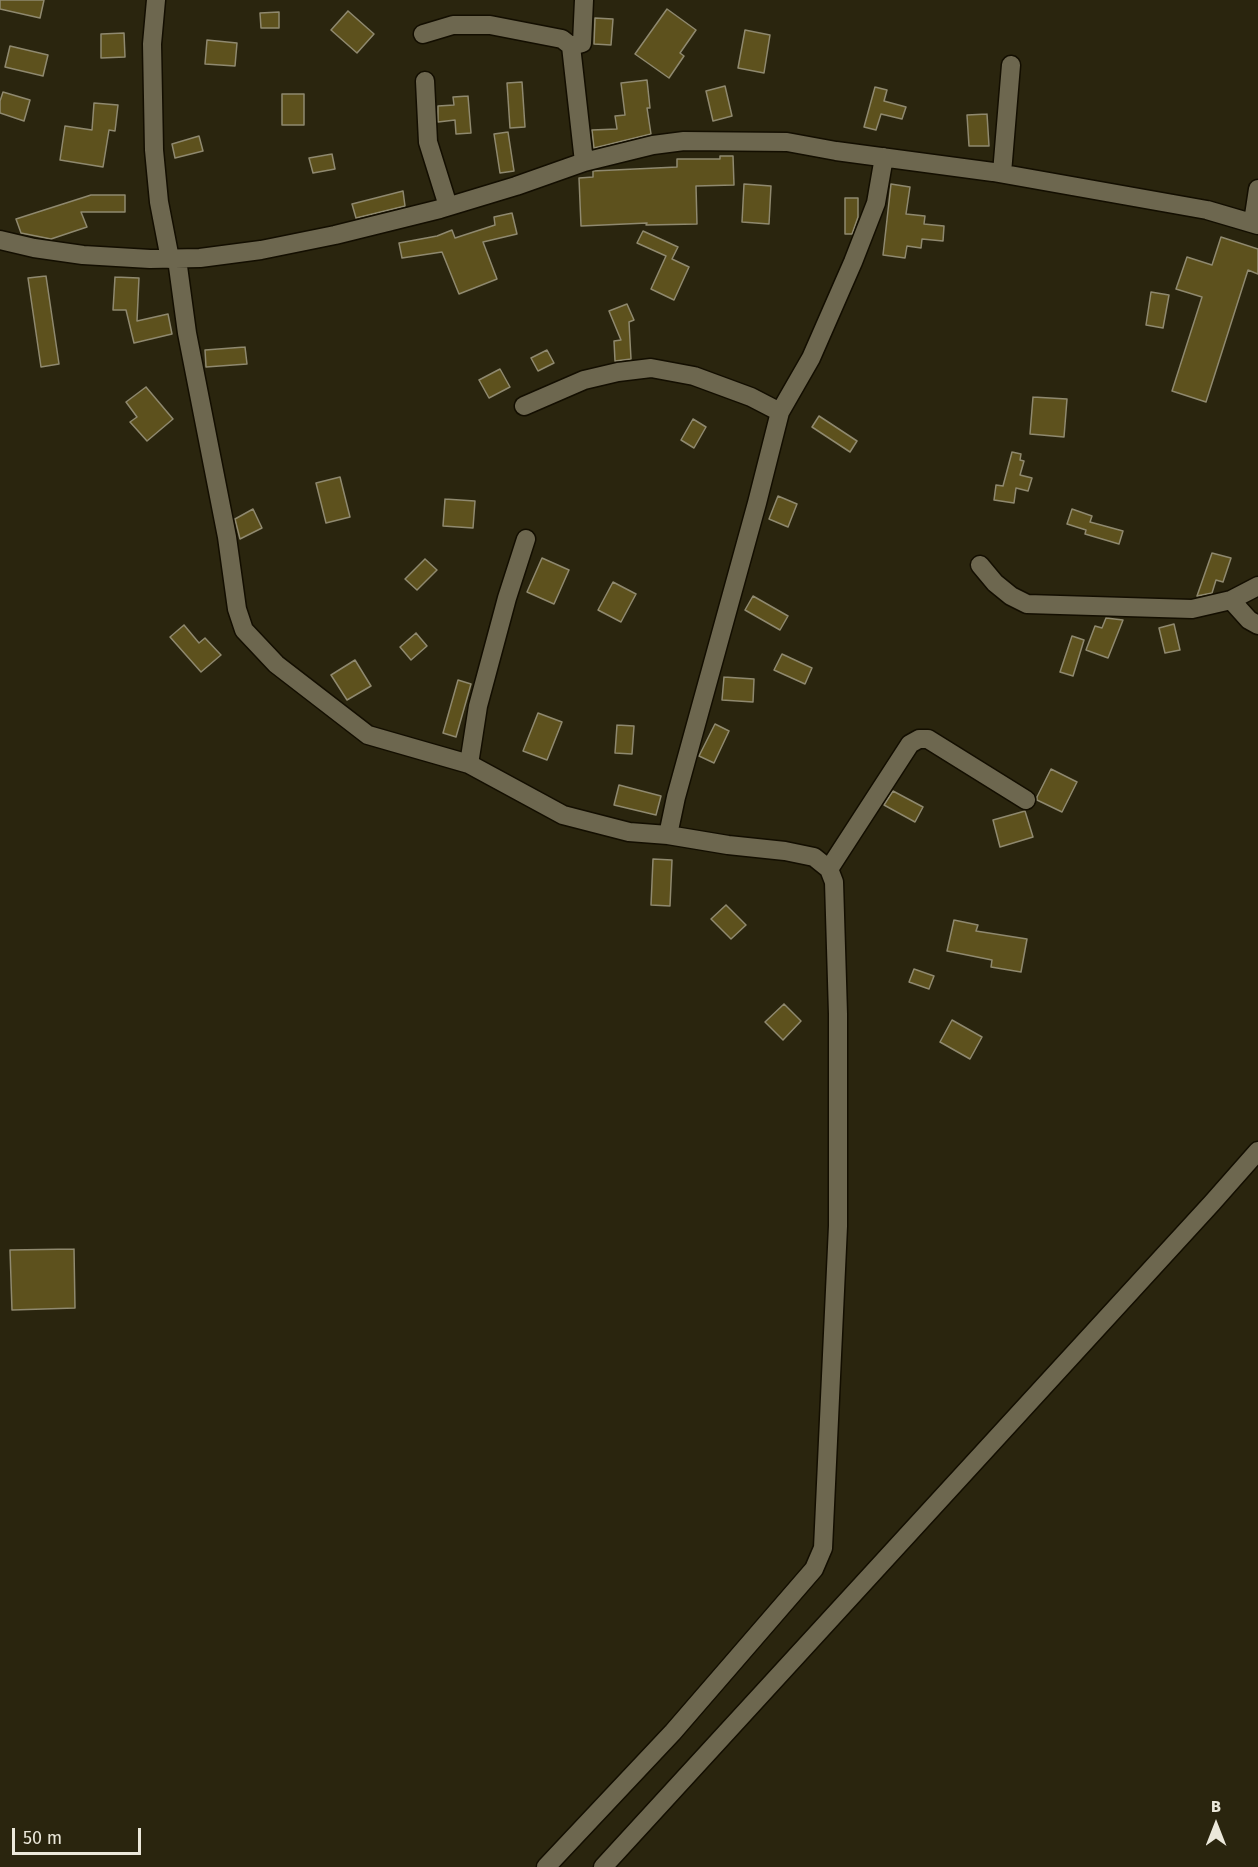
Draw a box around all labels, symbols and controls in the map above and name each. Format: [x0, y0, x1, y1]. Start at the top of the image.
north arrow [1186, 1795, 1246, 1855]
text: B [1211, 1797, 1221, 1816]
scale bar [15, 1816, 144, 1854]
text: 50 m [23, 1827, 62, 1849]

